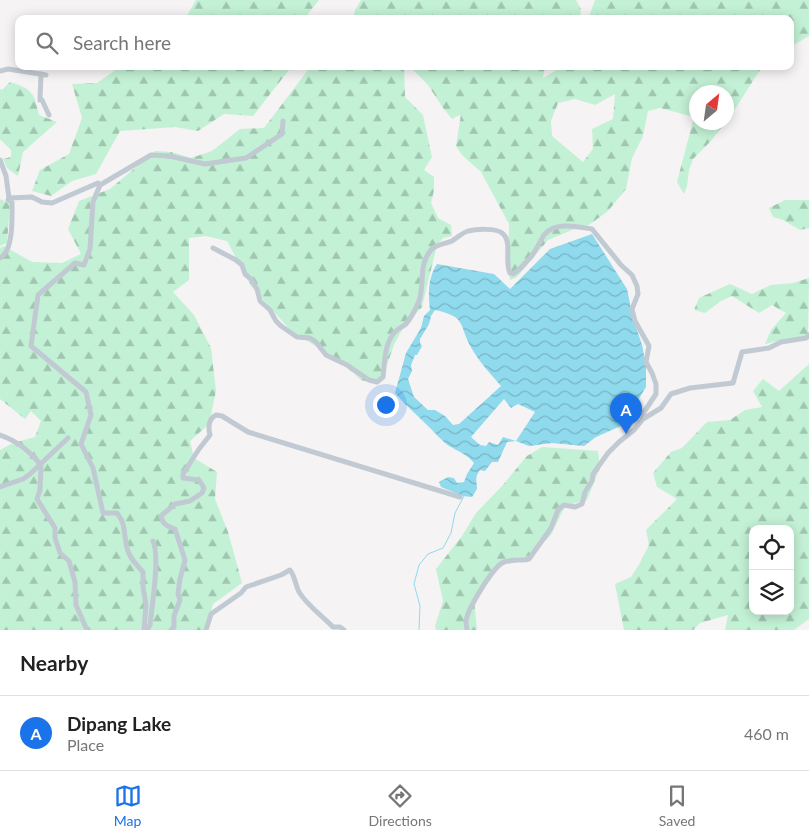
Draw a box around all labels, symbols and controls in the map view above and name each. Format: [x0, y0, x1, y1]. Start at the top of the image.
search box [15, 15, 794, 70]
icon: search [33, 29, 61, 57]
text: Search here [73, 31, 171, 54]
north arrow [689, 85, 734, 130]
your location [373, 392, 399, 418]
pin: A [610, 393, 642, 434]
map controls [749, 525, 794, 615]
button: locate [749, 525, 794, 570]
button: layers [749, 570, 794, 615]
text: Nearby [20, 650, 88, 675]
text: Dipang Lake [67, 712, 171, 735]
text: A [30, 724, 42, 743]
text: 460 m [744, 724, 789, 743]
text: Place [67, 735, 104, 754]
tab: Map [114, 782, 142, 829]
tab: Directions [369, 782, 432, 829]
tab: Saved [659, 782, 695, 829]

